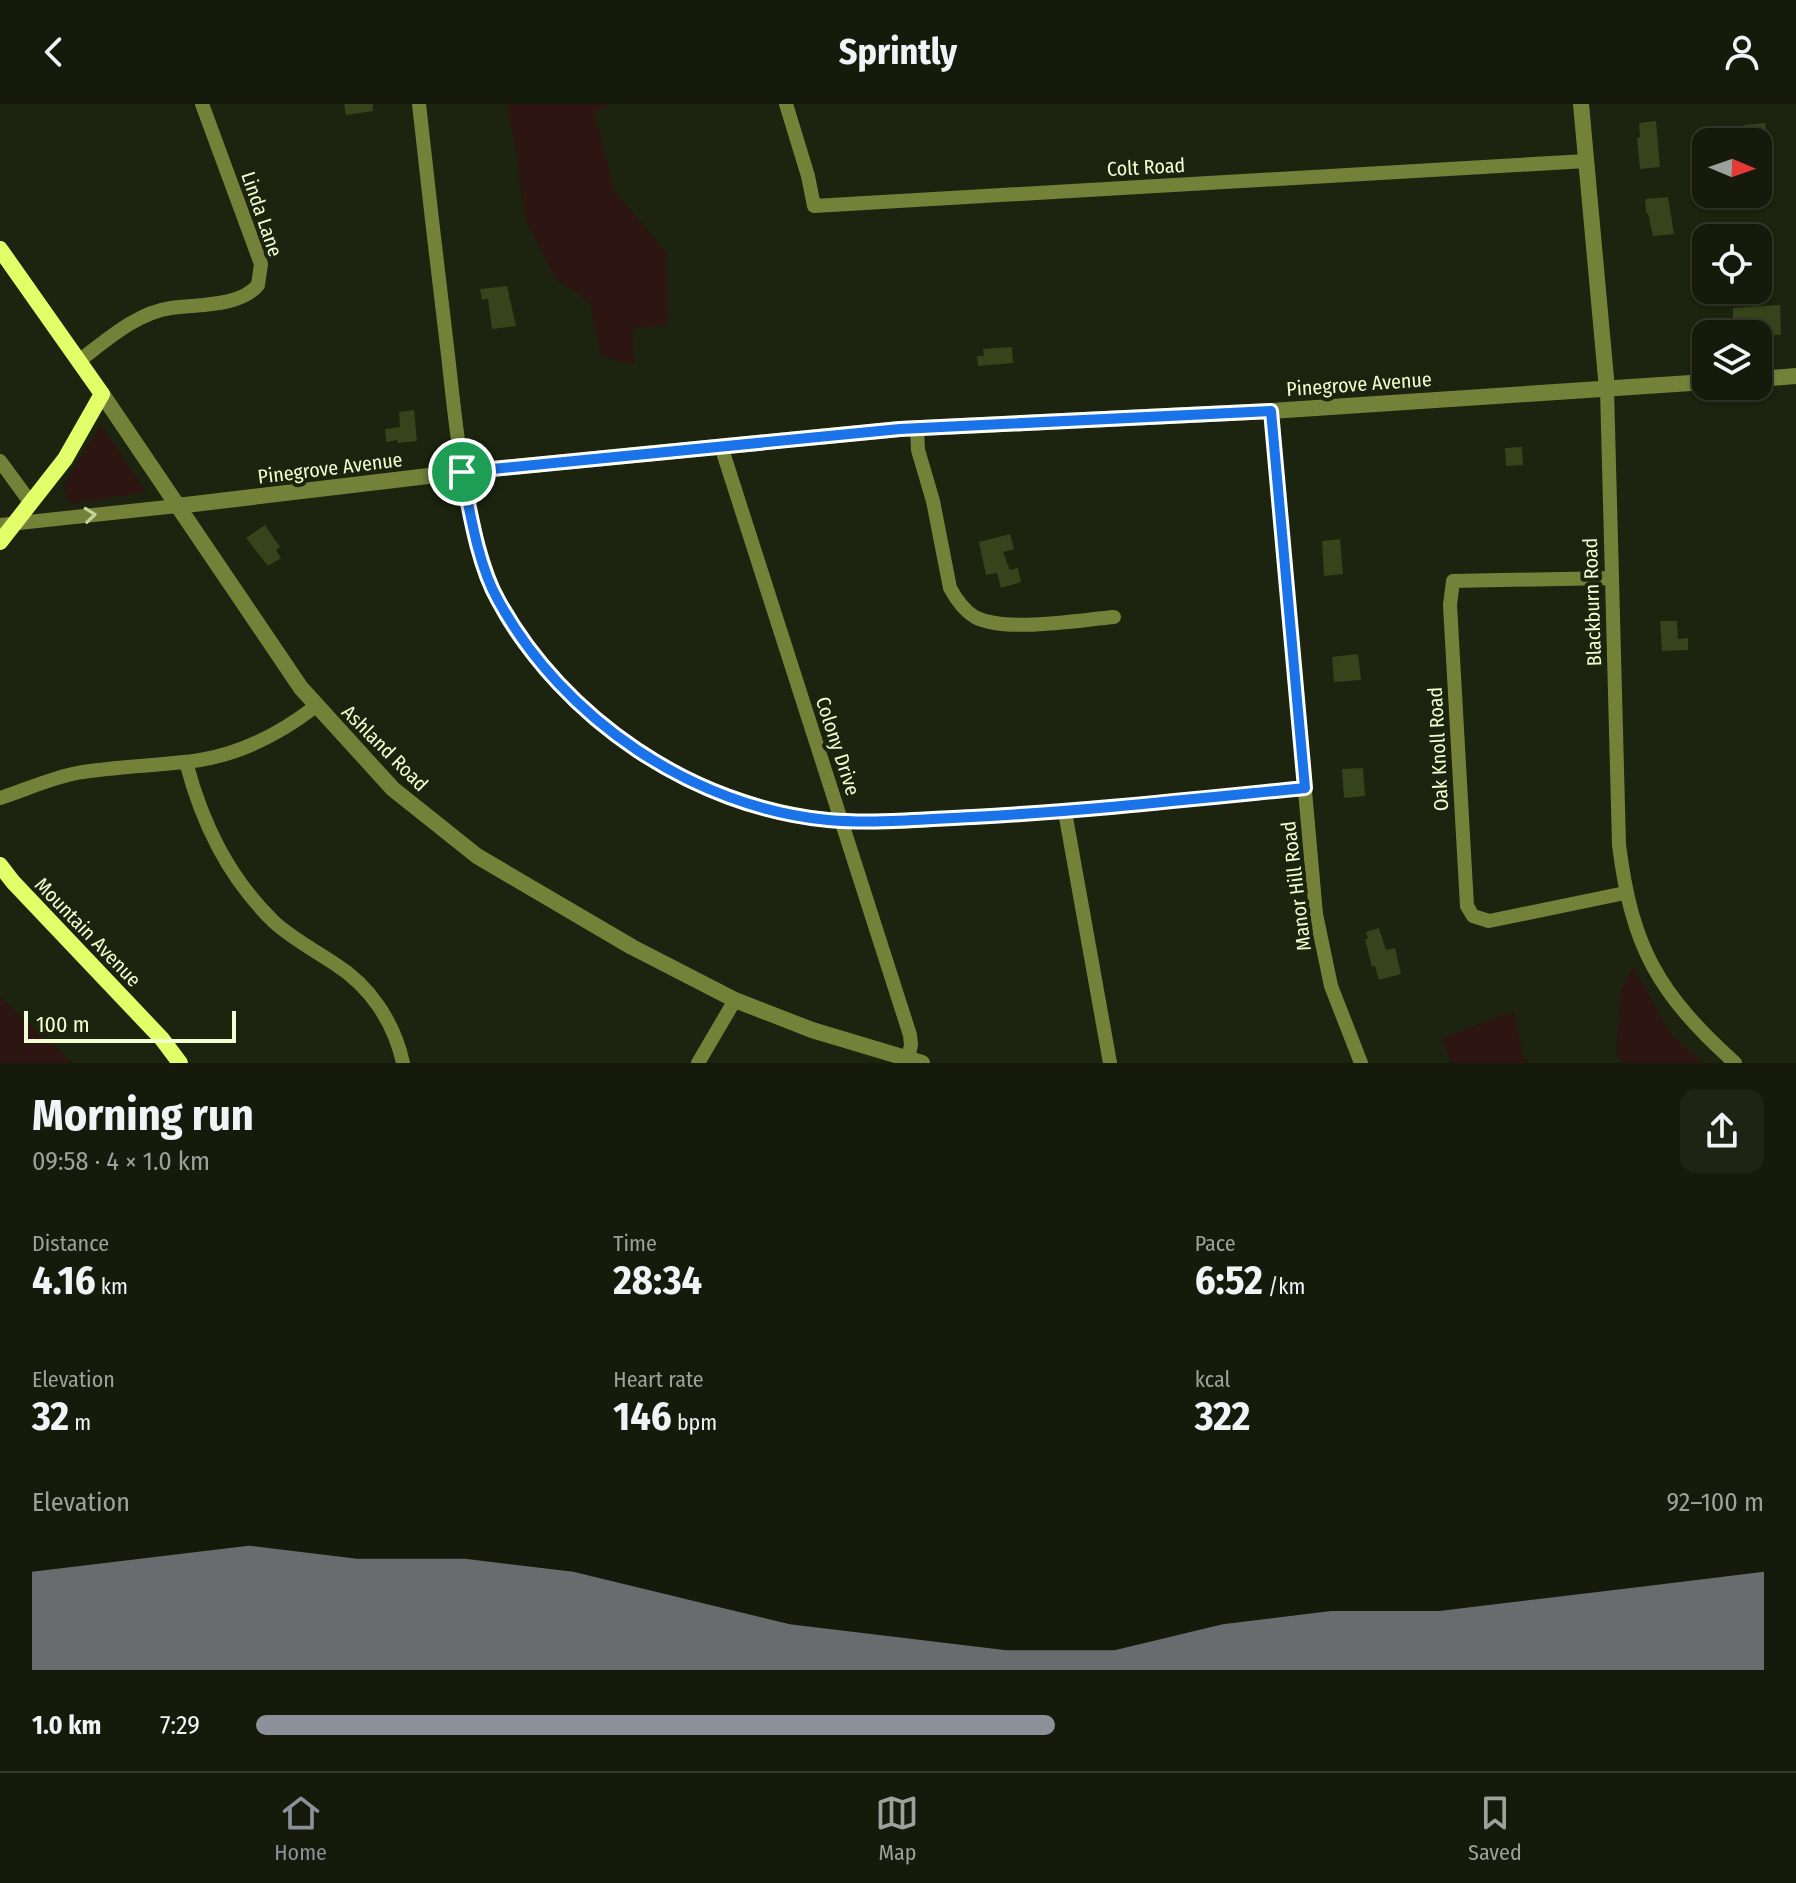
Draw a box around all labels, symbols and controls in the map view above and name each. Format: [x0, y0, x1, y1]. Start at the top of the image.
icon: back [32, 30, 76, 74]
text: Sprintly [839, 30, 957, 74]
icon: person [1720, 30, 1764, 74]
north arrow [1692, 128, 1772, 208]
map controls [1692, 128, 1772, 400]
street label: Colt Road [1106, 153, 1186, 181]
street label: Linda Lane [236, 168, 288, 260]
button: locate [1692, 224, 1772, 304]
button: layers [1692, 320, 1772, 400]
street label: Pinegrove Avenue [1285, 367, 1433, 401]
pin [428, 438, 496, 506]
street label: Pinegrove Avenue [256, 447, 404, 489]
icon: arrive [440, 450, 484, 494]
one-way arrow [84, 507, 97, 524]
street label: Blackburn Road [1578, 537, 1606, 667]
street label: Oak Knoll Road [1423, 686, 1453, 812]
street label: Colony Drive [811, 694, 865, 798]
street label: Ashland Road [337, 700, 433, 796]
street label: Manor Hill Road [1276, 820, 1316, 952]
street label: Mountain Avenue [30, 872, 146, 992]
scale bar [24, 1007, 236, 1043]
text: 100 m [36, 1011, 90, 1038]
text: Morning run [32, 1089, 254, 1142]
button: share [1680, 1089, 1764, 1173]
text: 09:58 · 4 × 1.0 km [32, 1146, 210, 1177]
text: Distance [32, 1230, 109, 1257]
text: Time [613, 1230, 657, 1257]
text: Pace [1195, 1230, 1236, 1257]
text: 4.16 [32, 1257, 96, 1305]
text: 28:34 [613, 1257, 702, 1305]
text: 6:52 [1195, 1257, 1263, 1305]
text: km [96, 1273, 128, 1300]
text: /km [1263, 1273, 1305, 1300]
text: Elevation [32, 1366, 115, 1393]
text: Heart rate [613, 1366, 704, 1393]
text: kcal [1195, 1366, 1230, 1393]
text: 32 [32, 1393, 69, 1441]
text: 146 [613, 1393, 672, 1441]
text: 322 [1195, 1393, 1250, 1441]
text: m [69, 1409, 91, 1436]
text: bpm [672, 1409, 717, 1436]
text: Elevation [32, 1487, 130, 1518]
text: 92–100 m [1666, 1487, 1764, 1518]
text: 1.0 km [32, 1710, 101, 1741]
text: 7:29 [160, 1710, 200, 1741]
tab: Home [274, 1791, 327, 1866]
tab: Map [875, 1791, 919, 1866]
tab: Saved [1468, 1791, 1522, 1866]

